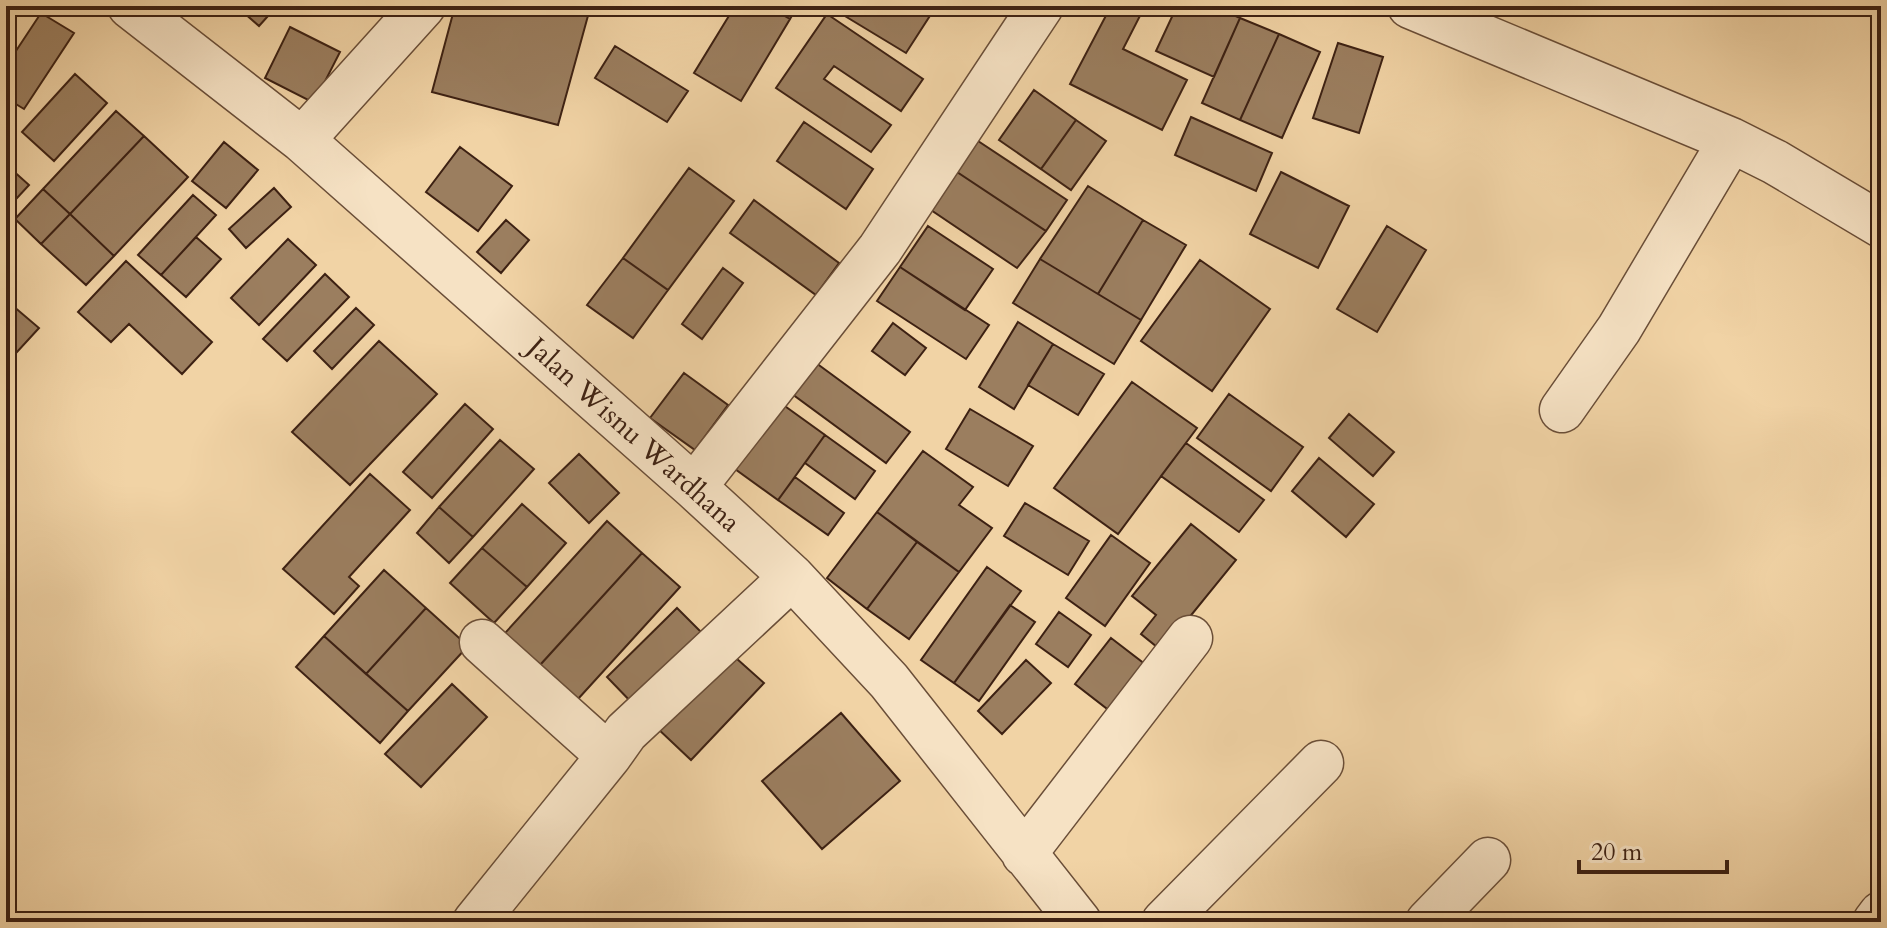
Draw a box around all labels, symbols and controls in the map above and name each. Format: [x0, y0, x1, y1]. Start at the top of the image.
street label: Jalan Wisnu Wardhana [516, 326, 749, 541]
scale bar [1579, 824, 1727, 874]
text: 20 m [1591, 836, 1643, 869]

